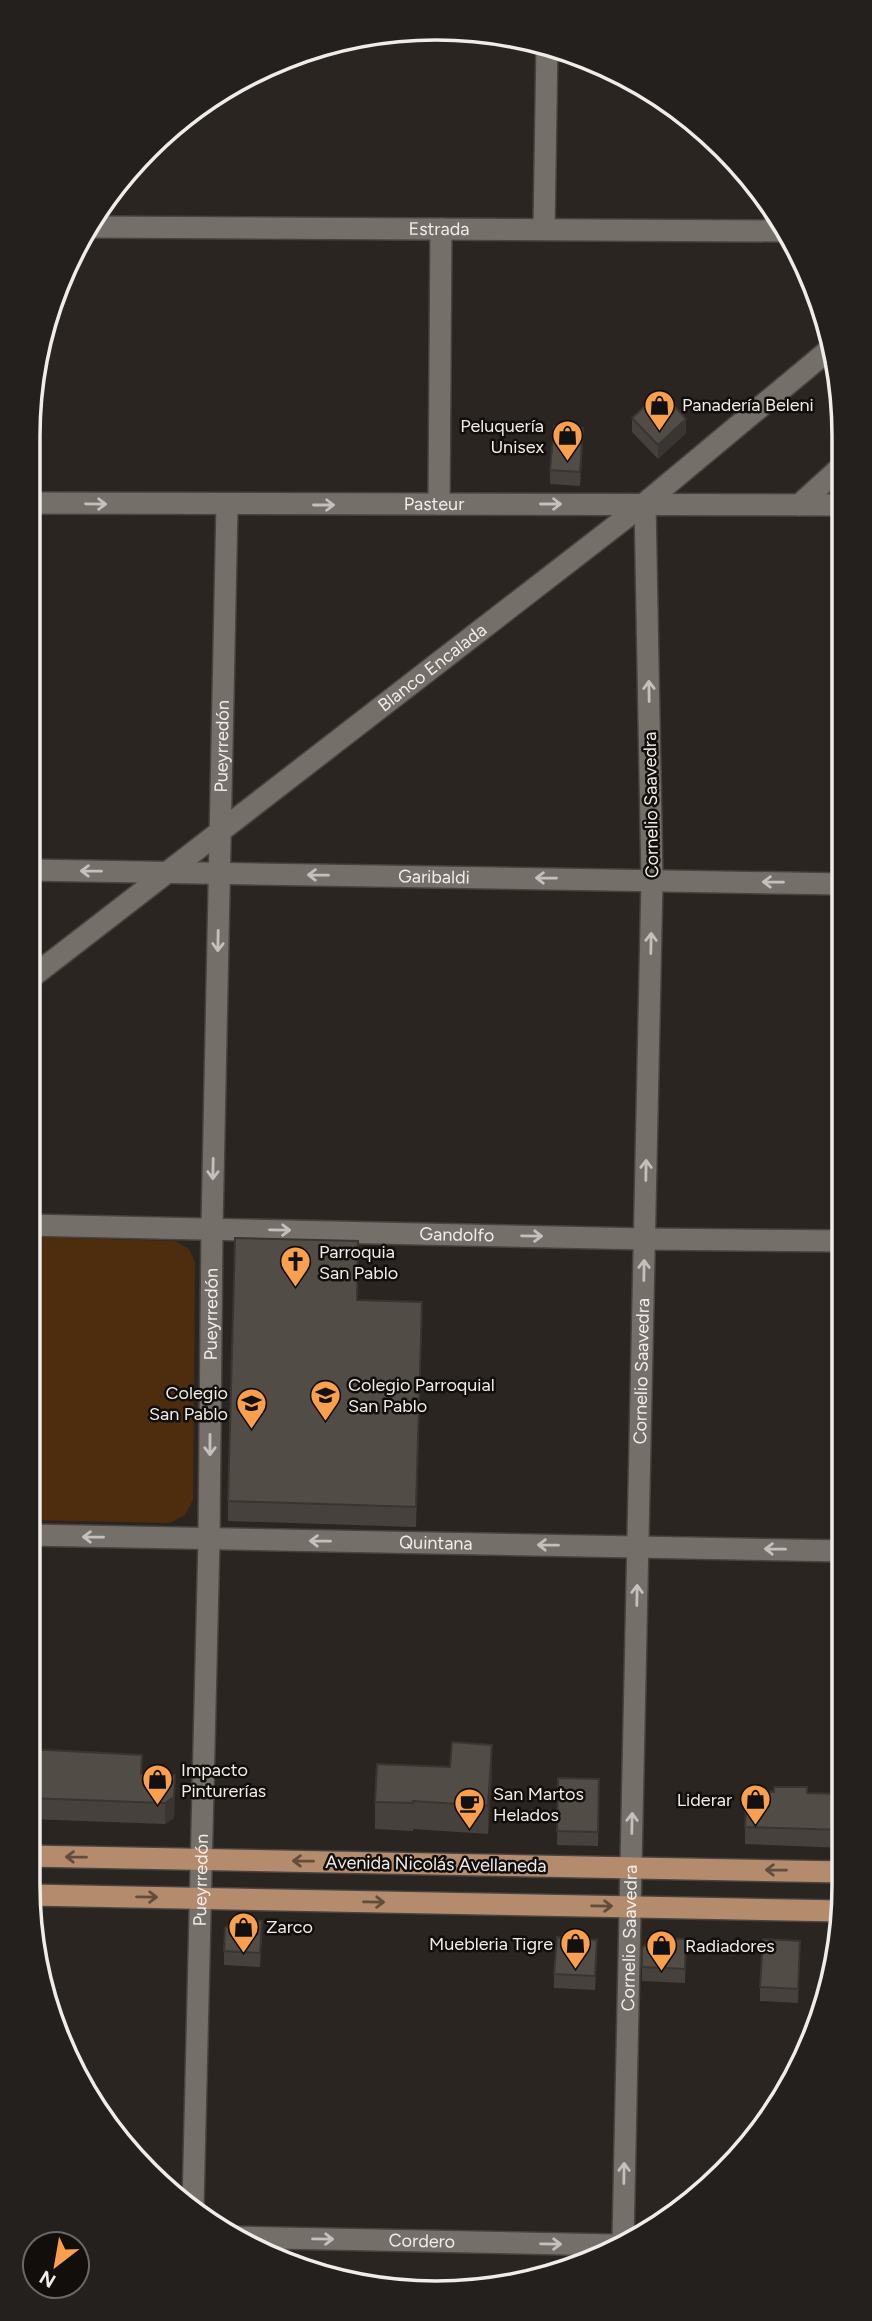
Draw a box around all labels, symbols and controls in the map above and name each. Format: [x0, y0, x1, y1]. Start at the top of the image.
street label: Estrada [408, 218, 470, 240]
shop icon: Panadería Beleni [642, 388, 676, 432]
place label: Panadería Beleni [682, 394, 814, 416]
place label: Peluquería Unisex [460, 415, 544, 458]
shop icon: Peluquería Unisex [550, 419, 584, 463]
street label: Pasteur [404, 493, 464, 515]
one-way arrow [84, 497, 107, 511]
one-way arrow [539, 497, 562, 511]
one-way arrow [312, 498, 335, 512]
street label: Blanco Encalada [374, 619, 491, 716]
one-way arrow [642, 680, 655, 703]
street label: Pueyrredón [210, 700, 234, 793]
street label: Cornelio Saavedra [639, 732, 663, 878]
one-way arrow [80, 864, 103, 877]
street label: Garibaldi [398, 865, 470, 889]
one-way arrow [307, 868, 330, 881]
one-way arrow [535, 872, 558, 885]
one-way arrow [762, 876, 785, 889]
one-way arrow [211, 929, 224, 952]
one-way arrow [644, 932, 658, 955]
one-way arrow [206, 1157, 220, 1180]
one-way arrow [639, 1159, 653, 1182]
one-way arrow [268, 1223, 291, 1236]
street label: Gandolfo [419, 1223, 495, 1247]
one-way arrow [520, 1229, 543, 1243]
place label: Parroquia San Pablo [319, 1241, 398, 1284]
church icon: Parroquia San Pablo [279, 1245, 313, 1289]
one-way arrow [637, 1259, 651, 1282]
street label: Pueyrredón [200, 1268, 223, 1361]
street label: Cornelio Saavedra [629, 1298, 654, 1445]
place label: Colegio Parroquial San Pablo [348, 1374, 495, 1417]
school or university icon: Colegio Parroquial San Pablo [308, 1378, 342, 1422]
place label: Colegio San Pablo [149, 1382, 228, 1425]
school or university icon: Colegio San Pablo [234, 1386, 268, 1430]
one-way arrow [203, 1433, 217, 1456]
one-way arrow [81, 1530, 104, 1543]
street label: Quintana [399, 1531, 473, 1555]
one-way arrow [309, 1534, 332, 1548]
one-way arrow [536, 1539, 559, 1552]
one-way arrow [764, 1543, 787, 1556]
one-way arrow [630, 1584, 644, 1607]
place label: Impacto Pinturerías [181, 1759, 266, 1802]
shop icon: Impacto Pinturerías [141, 1763, 175, 1807]
place label: San Martos Helados [493, 1783, 584, 1826]
shop icon: Liderar [738, 1783, 772, 1827]
cafe icon: San Martos Helados [453, 1787, 487, 1831]
place label: Liderar [677, 1789, 732, 1811]
one-way arrow [625, 1811, 639, 1834]
street label: Pueyrredón [189, 1834, 213, 1927]
one-way arrow [65, 1850, 88, 1864]
street label: Avenida Nicolás Avellaneda [325, 1851, 547, 1877]
one-way arrow [292, 1854, 315, 1867]
one-way arrow [764, 1864, 787, 1877]
street label: Cornelio Saavedra [617, 1865, 642, 2012]
one-way arrow [135, 1891, 158, 1904]
one-way arrow [363, 1895, 386, 1909]
one-way arrow [590, 1899, 613, 1913]
shop icon: Zarco [226, 1910, 260, 1954]
place label: Zarco [266, 1916, 313, 1938]
shop icon: Muebleria Tigre [559, 1927, 593, 1971]
shop icon: Radiadores [645, 1929, 679, 1973]
place label: Muebleria Tigre [429, 1933, 553, 1955]
place label: Radiadores [685, 1935, 775, 1957]
one-way arrow [618, 2161, 631, 2184]
street label: Cordero [389, 2229, 455, 2253]
north arrow [21, 2230, 91, 2300]
one-way arrow [311, 2232, 334, 2246]
one-way arrow [539, 2237, 562, 2250]
text: N [35, 2266, 60, 2293]

